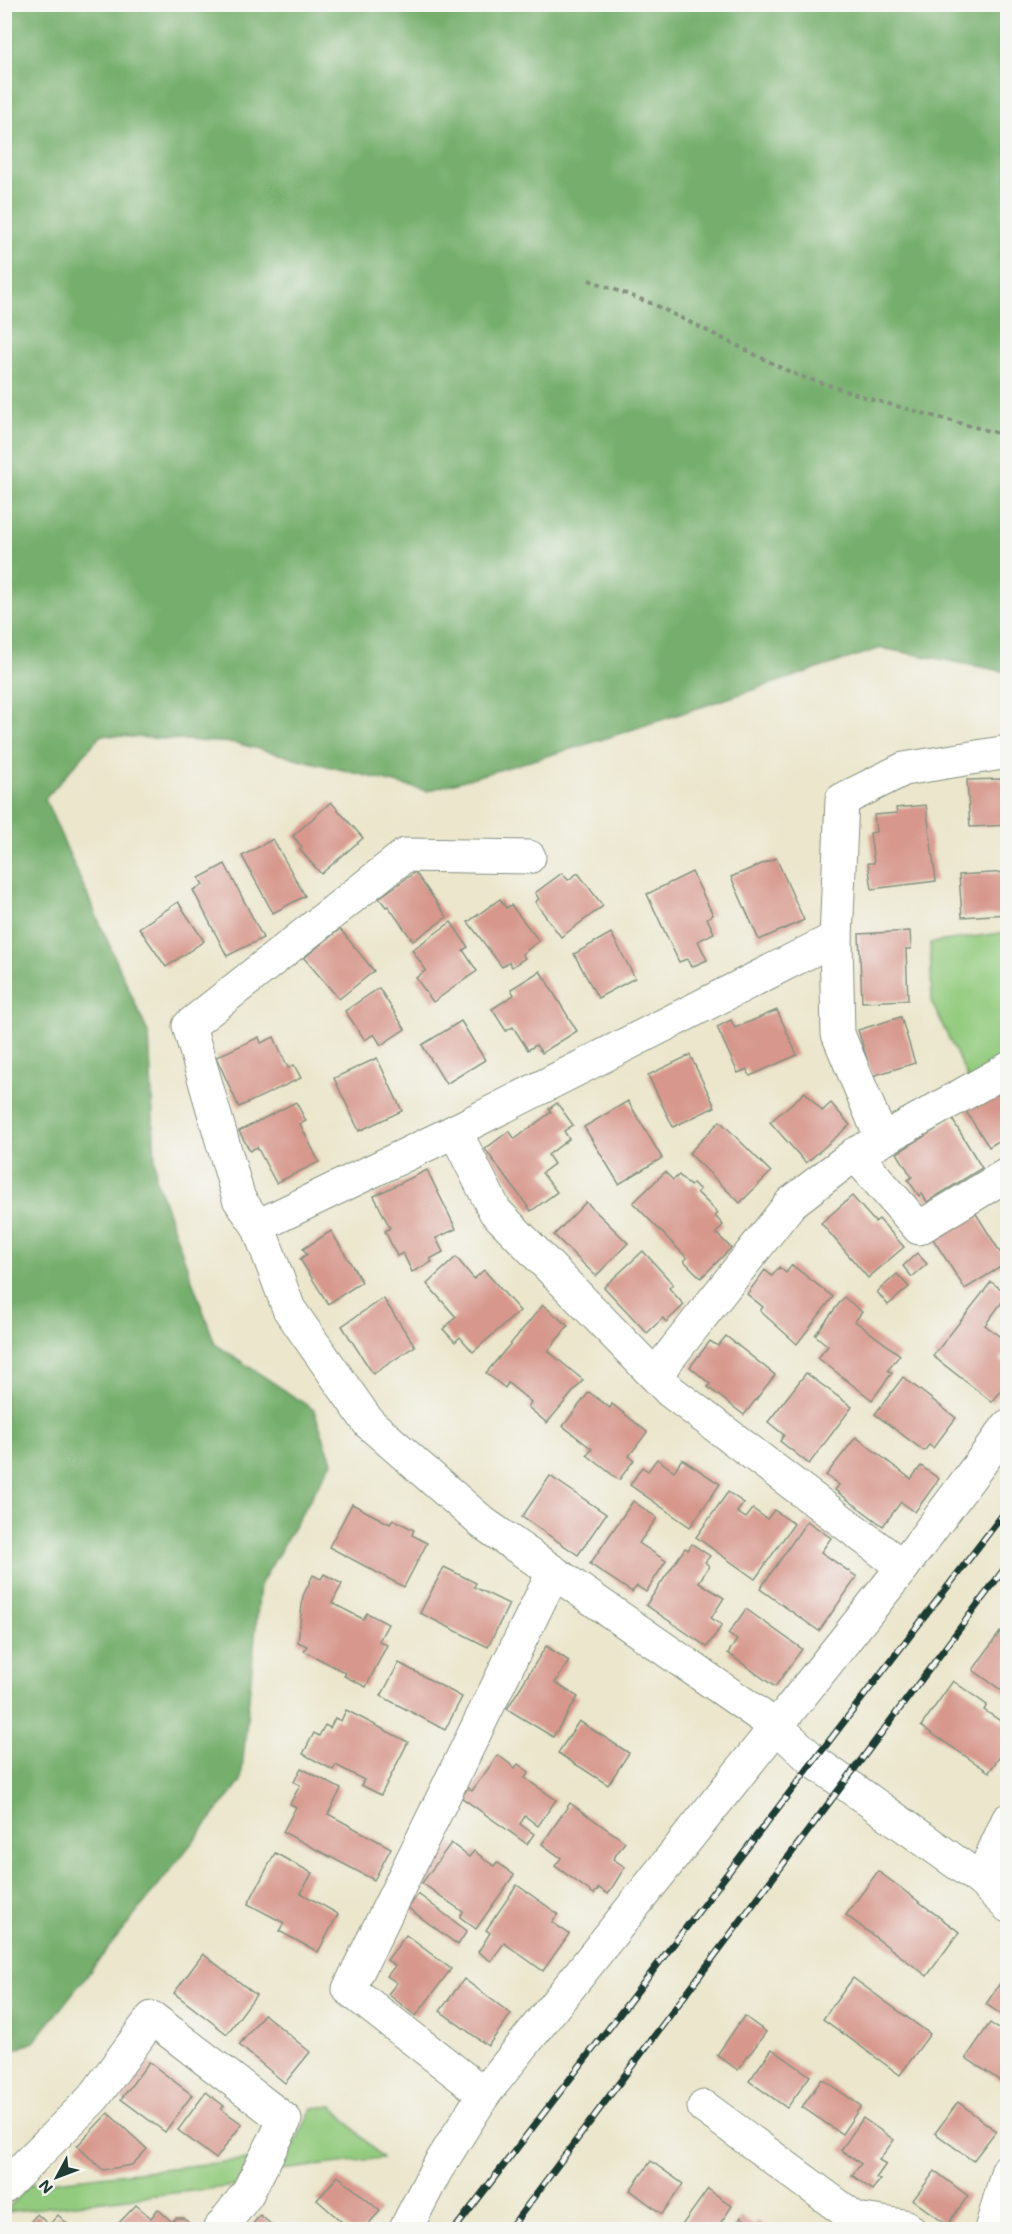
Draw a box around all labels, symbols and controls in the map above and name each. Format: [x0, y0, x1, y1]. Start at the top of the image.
north arrow [27, 2147, 87, 2207]
text: N [33, 2176, 57, 2199]

